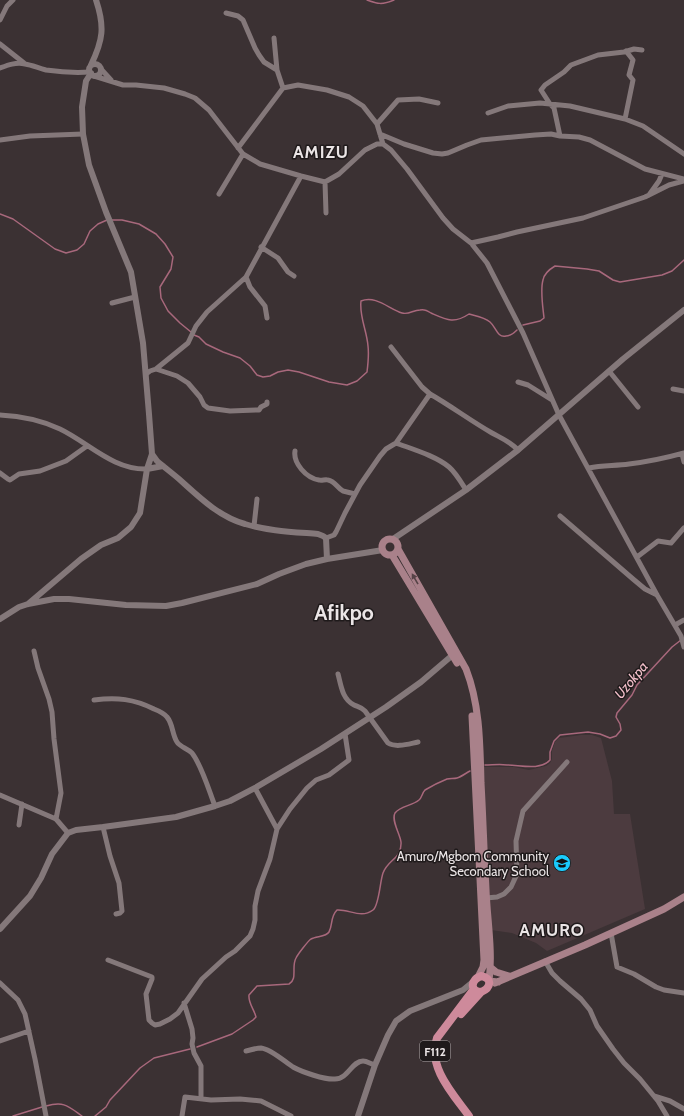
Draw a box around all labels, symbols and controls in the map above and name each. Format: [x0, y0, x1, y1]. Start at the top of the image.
district label: AMIZU [293, 142, 349, 162]
one-way arrow [411, 573, 418, 585]
district label: Afikpo [314, 600, 374, 625]
water label: Uzokpa [610, 658, 652, 702]
place label: Amuro/Mgbom Community Secondary School [397, 848, 549, 879]
school or university icon: Amuro/Mgbom Community Secondary School [552, 853, 572, 873]
district label: AMURO [519, 920, 585, 940]
road number: F112 [420, 1041, 450, 1061]

